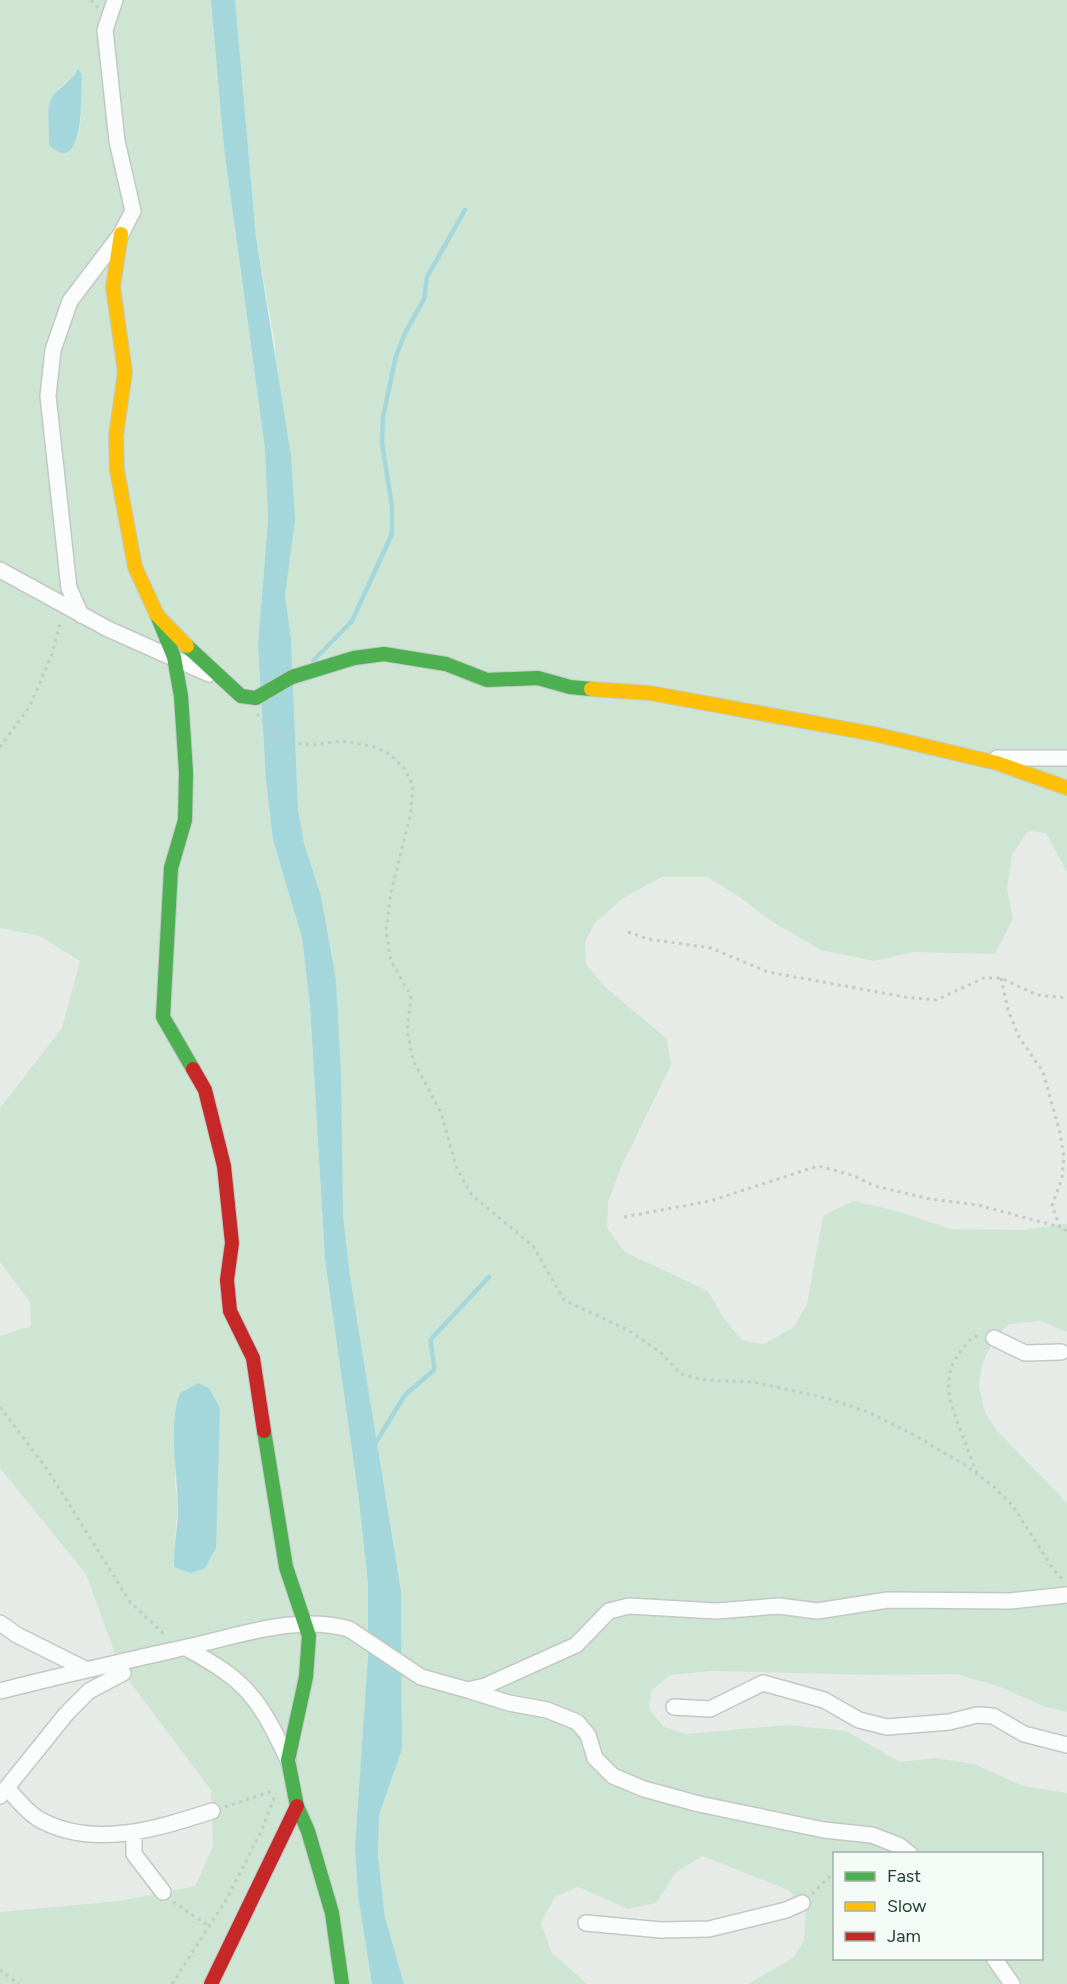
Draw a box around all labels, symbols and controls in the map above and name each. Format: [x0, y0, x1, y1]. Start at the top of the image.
legend [833, 1852, 1043, 1960]
text: Fast [887, 1865, 921, 1887]
text: Slow [887, 1895, 926, 1917]
text: Jam [887, 1925, 921, 1947]

